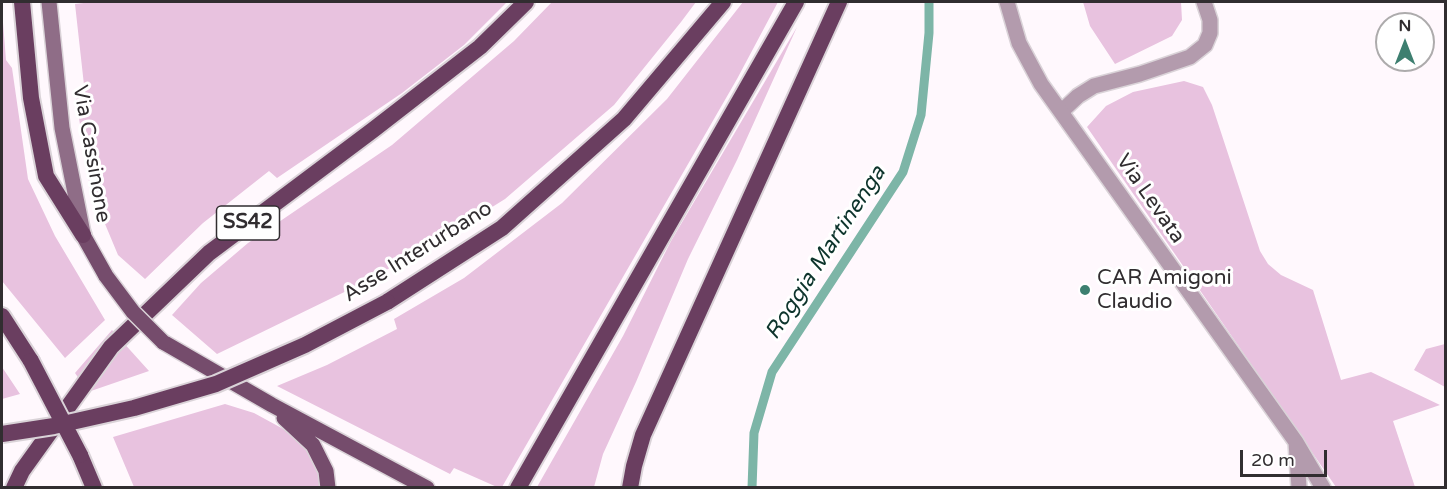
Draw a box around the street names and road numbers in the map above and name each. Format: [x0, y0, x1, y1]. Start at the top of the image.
street label: Via Cassinone [67, 83, 115, 225]
street label: Via Levata [1110, 150, 1190, 248]
street label: Asse Interurbano [339, 196, 497, 308]
road number: SS42 [216, 206, 280, 240]

